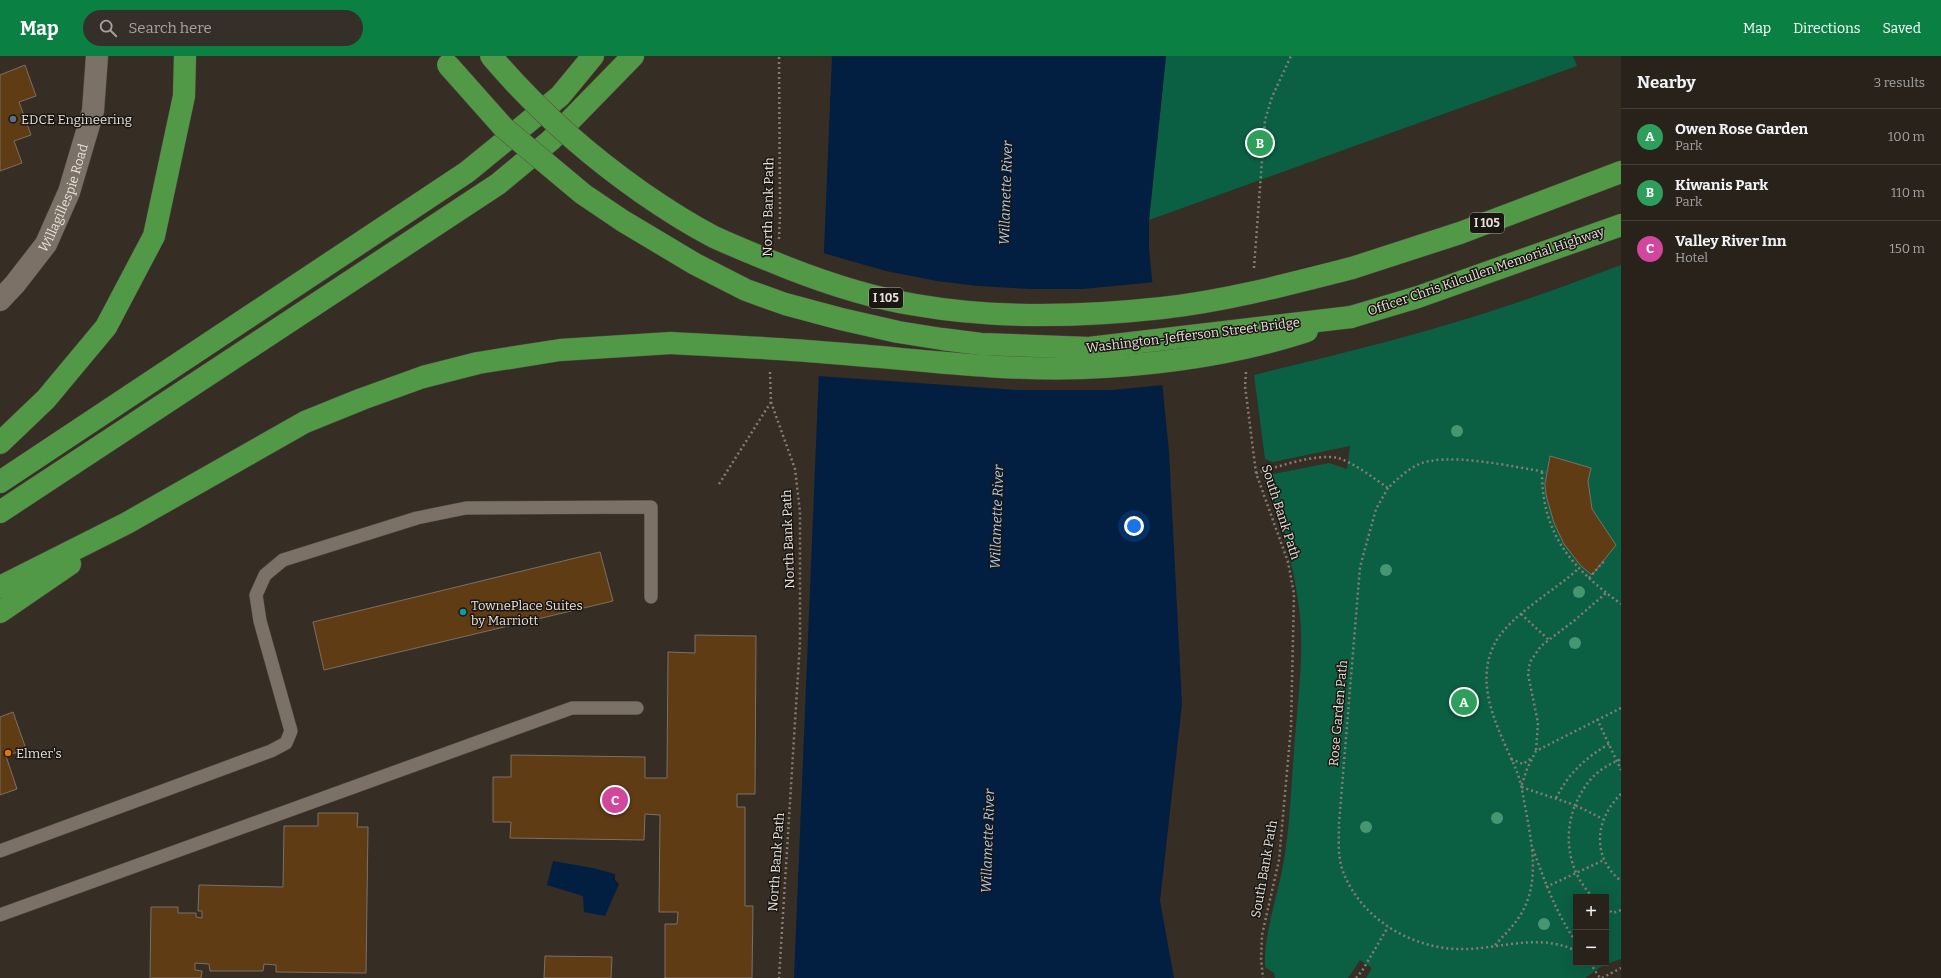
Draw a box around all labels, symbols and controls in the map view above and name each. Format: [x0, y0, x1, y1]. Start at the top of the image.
search box [83, 10, 363, 46]
text: Map [20, 17, 59, 40]
icon: search [97, 17, 119, 39]
text: Search here [129, 19, 212, 37]
text: Map [1743, 20, 1771, 37]
text: Directions [1793, 20, 1861, 37]
text: Saved [1883, 20, 1921, 37]
text: Nearby [1637, 72, 1696, 93]
text: 3 results [1874, 75, 1925, 90]
place label: EDCE Engineering [21, 112, 132, 127]
marker: EDCE Engineering [8, 114, 18, 124]
text: Owen Rose Garden [1675, 120, 1808, 138]
pin: B [1247, 128, 1273, 158]
text: A [1645, 129, 1655, 144]
text: 100 m [1888, 129, 1925, 144]
text: Park [1675, 138, 1702, 153]
water label: Willamette River [996, 139, 1016, 245]
street label: Willagillespie Road [35, 142, 90, 255]
street label: North Bank Path [760, 157, 776, 257]
text: Kiwanis Park [1675, 176, 1768, 194]
text: B [1646, 185, 1654, 200]
text: 110 m [1891, 185, 1925, 200]
text: Park [1675, 194, 1702, 209]
road number: I 105 [1470, 213, 1504, 233]
street label: Officer Chris Kilcullen Memorial Highway [1366, 223, 1606, 319]
text: Valley River Inn [1675, 232, 1786, 250]
text: C [1646, 241, 1654, 256]
text: 150 m [1889, 241, 1925, 256]
text: Hotel [1675, 250, 1708, 265]
road number: I 105 [869, 288, 903, 308]
street label: Washington-Jefferson Street Bridge [1085, 314, 1301, 356]
water label: Willamette River [987, 463, 1007, 569]
street label: South Bank Path [1259, 463, 1303, 561]
street label: North Bank Path [779, 489, 797, 589]
your location [1124, 516, 1144, 536]
place label: TownePlace Suites by Marriott [471, 598, 583, 628]
marker: TownePlace Suites by Marriott [458, 607, 468, 617]
street label: Rose Garden Path [1326, 659, 1350, 767]
pin: A [1451, 687, 1477, 717]
place label: Elmer's [16, 746, 62, 761]
marker: Elmer's [3, 748, 13, 758]
pin: C [602, 785, 628, 815]
water label: Willamette River [978, 787, 998, 893]
street label: North Bank Path [765, 812, 787, 912]
street label: South Bank Path [1248, 819, 1280, 919]
map controls [1573, 894, 1609, 966]
button: + [1573, 894, 1609, 930]
button: − [1573, 930, 1609, 966]

